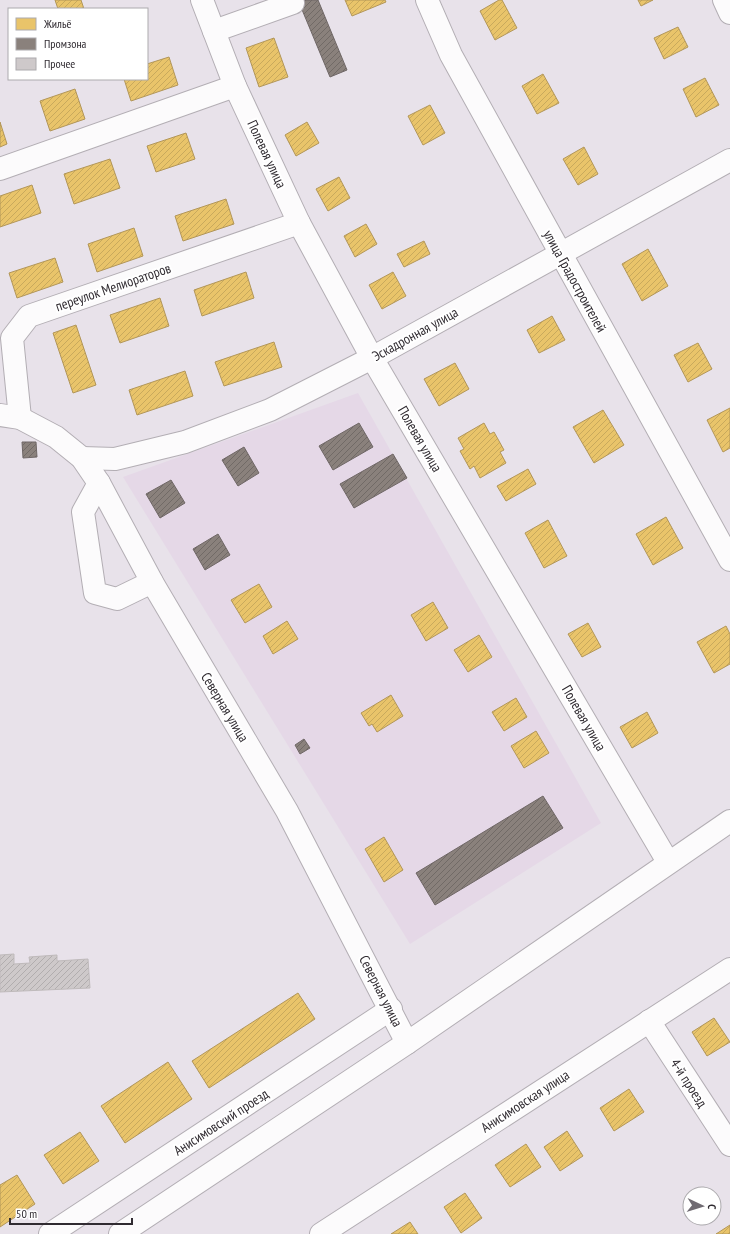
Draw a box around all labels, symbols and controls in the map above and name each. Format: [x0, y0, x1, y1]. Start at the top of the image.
legend [8, 8, 148, 80]
text: Жильё [43, 16, 71, 31]
text: Промзона [44, 36, 87, 51]
text: Прочее [44, 56, 75, 71]
street label: Полевая улица [243, 117, 291, 191]
street label: улица Градостроителей [539, 227, 611, 335]
street label: переулок Мелиораторов [53, 259, 173, 315]
street label: Эскадронная улица [369, 303, 461, 365]
street label: Полевая улица [394, 403, 446, 475]
street label: Северная улица [197, 669, 253, 745]
street label: Полевая улица [558, 682, 610, 754]
street label: Северная улица [355, 952, 407, 1030]
street label: 4-й проезд [667, 1055, 711, 1111]
street label: Анисимовская улица [477, 1066, 573, 1136]
street label: Анисимовский проезд [170, 1085, 272, 1159]
north arrow [682, 1186, 722, 1226]
scale bar [10, 1200, 132, 1226]
text: С [705, 1204, 719, 1210]
text: 50 m [16, 1206, 37, 1221]

